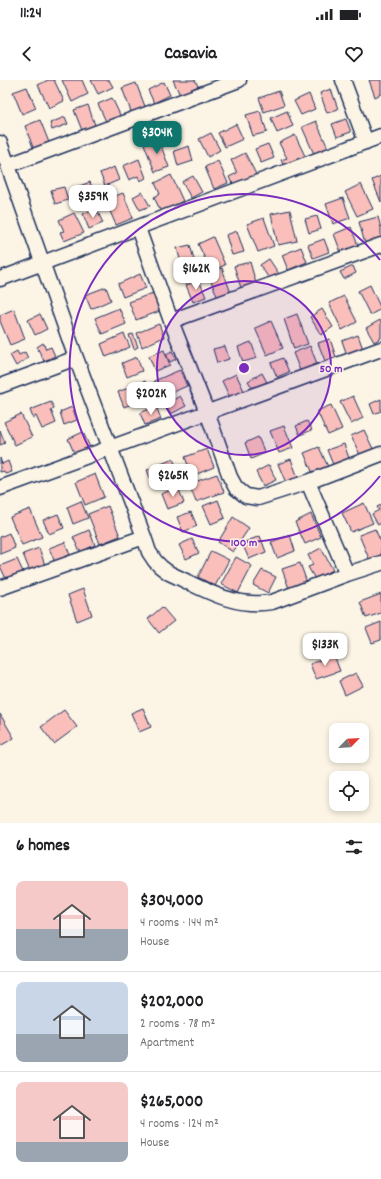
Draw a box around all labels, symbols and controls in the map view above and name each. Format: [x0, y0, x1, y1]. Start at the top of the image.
text: 11:24 [20, 3, 42, 25]
text: Casavia [164, 42, 217, 67]
icon: back [16, 43, 38, 65]
icon: heart [343, 43, 365, 65]
pin: $304K [129, 121, 185, 155]
text: $304K [142, 124, 172, 143]
pin: $359K [65, 185, 121, 219]
text: $359K [78, 188, 108, 207]
pin: $162K [168, 257, 224, 291]
text: $162K [182, 260, 210, 279]
centre of rings [237, 361, 251, 375]
text: 50 m [319, 361, 343, 378]
pin: $202K [123, 382, 179, 416]
text: $202K [135, 385, 167, 404]
pin: $265K [145, 464, 201, 498]
text: $265K [158, 467, 188, 486]
text: 100 m [231, 535, 257, 552]
pin: $133K [297, 633, 353, 667]
text: $133K [312, 636, 339, 655]
north arrow [329, 723, 369, 763]
map controls [329, 723, 369, 811]
button: locate [329, 771, 369, 811]
text: 6 homes [16, 835, 70, 859]
icon: filters [343, 836, 365, 858]
text: $304,000 [140, 890, 204, 914]
icon: home [48, 897, 96, 945]
text: 4 rooms · 144 m² [140, 914, 218, 933]
text: House [140, 933, 169, 952]
text: $202,000 [140, 991, 204, 1015]
icon: home [48, 998, 96, 1046]
text: 2 rooms · 78 m² [140, 1015, 215, 1034]
text: Apartment [140, 1034, 194, 1053]
text: $265,000 [140, 1091, 203, 1115]
icon: home [48, 1098, 96, 1146]
text: 4 rooms · 124 m² [140, 1115, 219, 1134]
text: House [140, 1134, 169, 1153]

